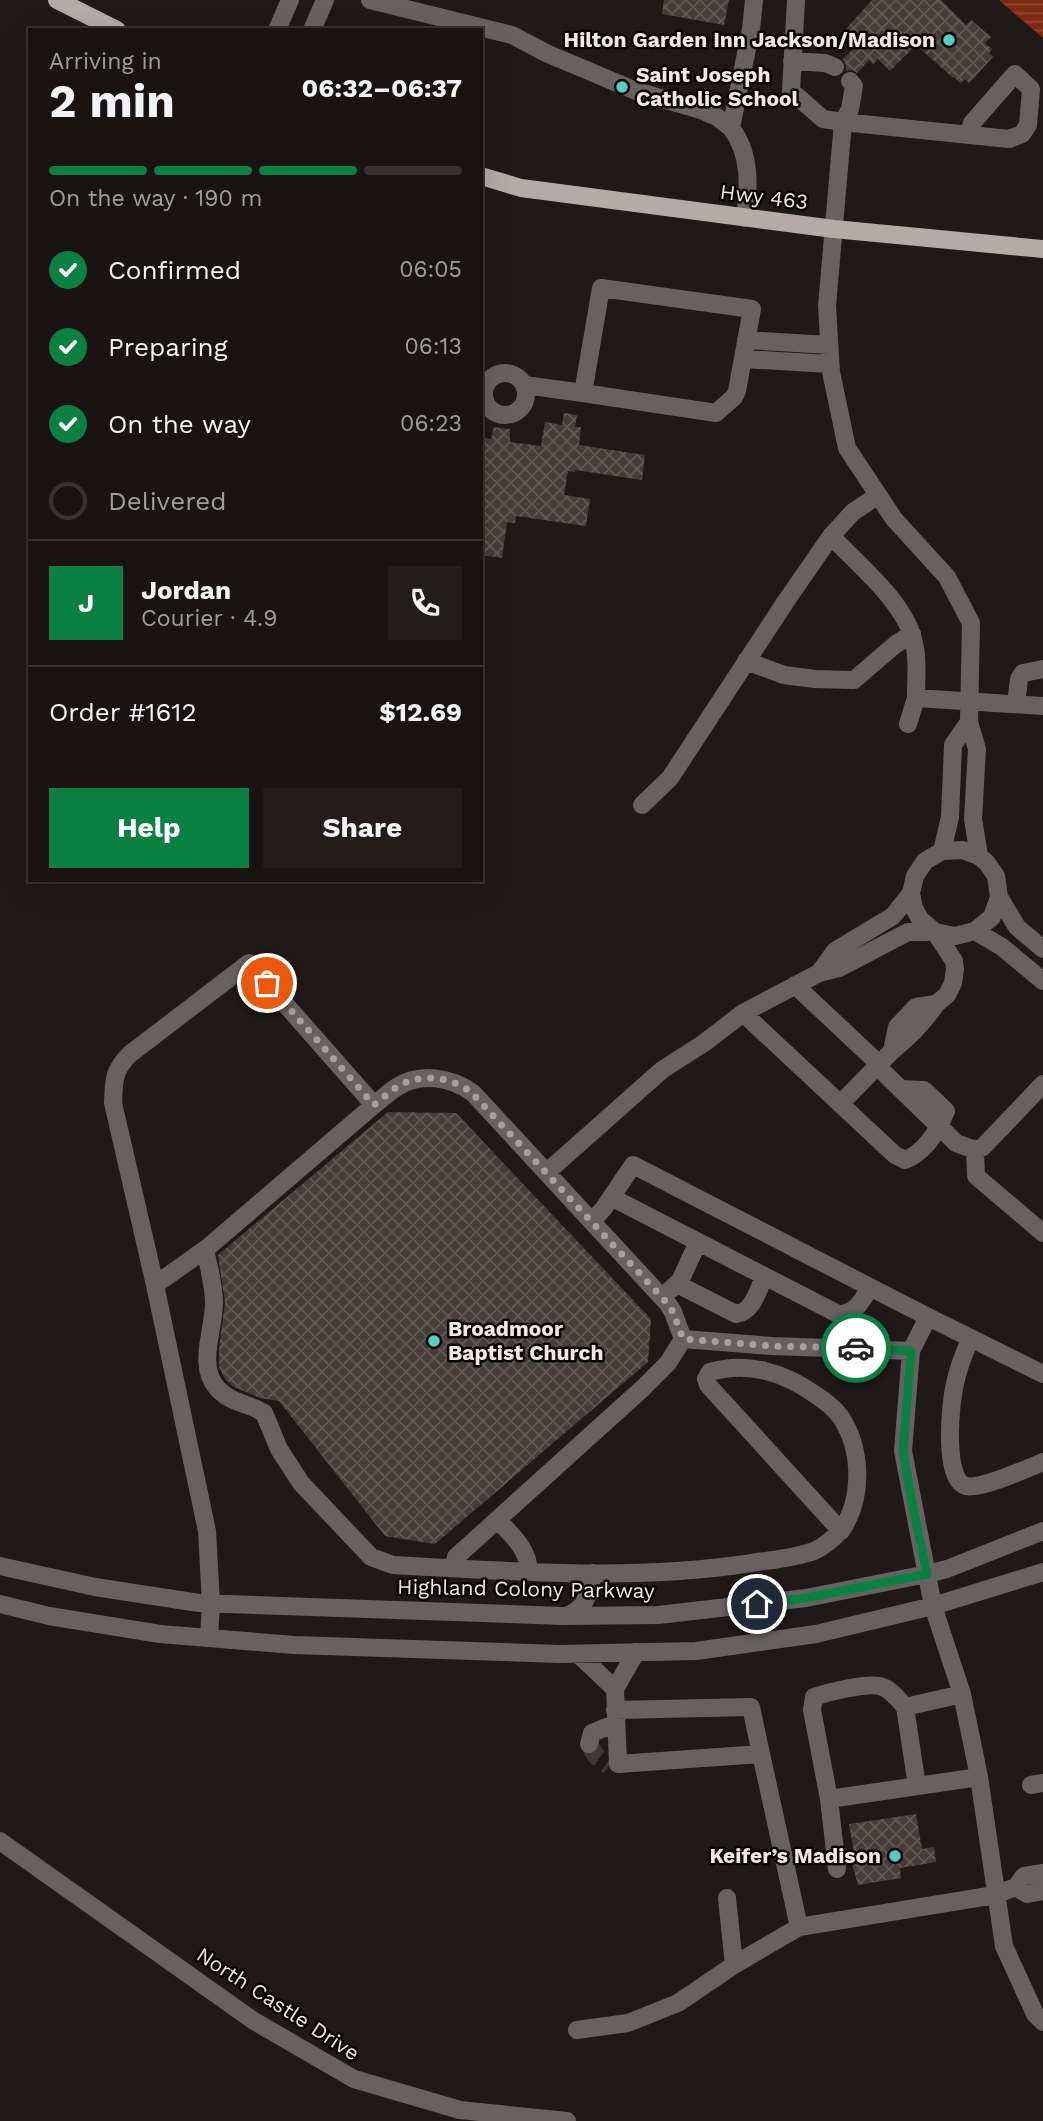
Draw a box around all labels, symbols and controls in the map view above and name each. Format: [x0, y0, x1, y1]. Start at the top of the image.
place label: Hilton Garden Inn Jackson/Madison [564, 27, 935, 52]
marker: Hilton Garden Inn Jackson/Madison [941, 32, 957, 48]
text: Arriving in [49, 48, 162, 75]
place label: Saint Joseph Catholic School [636, 62, 799, 111]
text: 06:32–06:37 [302, 73, 462, 103]
text: 2 min [49, 74, 175, 128]
marker: Saint Joseph Catholic School [614, 79, 630, 95]
street label: Hwy 463 [719, 179, 809, 214]
text: On the way · 190 m [49, 185, 262, 212]
icon: check [49, 251, 87, 289]
text: Confirmed [108, 255, 241, 285]
text: 06:05 [399, 256, 462, 283]
icon: check [49, 328, 87, 366]
text: Preparing [108, 332, 228, 362]
text: 06:13 [405, 333, 462, 360]
icon: check [49, 405, 87, 443]
text: On the way [108, 409, 251, 439]
text: 06:23 [400, 410, 462, 437]
text: Delivered [108, 486, 227, 516]
button: phone [388, 566, 462, 640]
text: Jordan [141, 575, 231, 605]
text: J [78, 588, 94, 618]
text: Courier · 4.9 [141, 605, 277, 632]
text: Order #1612 [49, 697, 197, 727]
text: $12.69 [379, 697, 462, 727]
button: Help [49, 788, 249, 868]
button: Share [263, 788, 462, 868]
pin [237, 953, 297, 1013]
icon: bag [248, 964, 286, 1002]
courier [821, 1313, 891, 1383]
place label: Broadmoor Baptist Church [448, 1316, 603, 1365]
icon: car [837, 1329, 875, 1367]
marker: Broadmoor Baptist Church [426, 1333, 442, 1349]
street label: Highland Colony Parkway [397, 1574, 655, 1603]
pin [727, 1574, 787, 1634]
icon: home [738, 1585, 776, 1623]
place label: Keifer’s Madison [709, 1843, 881, 1868]
marker: Keifer’s Madison [887, 1848, 903, 1864]
street label: North Castle Drive [192, 1942, 364, 2065]

